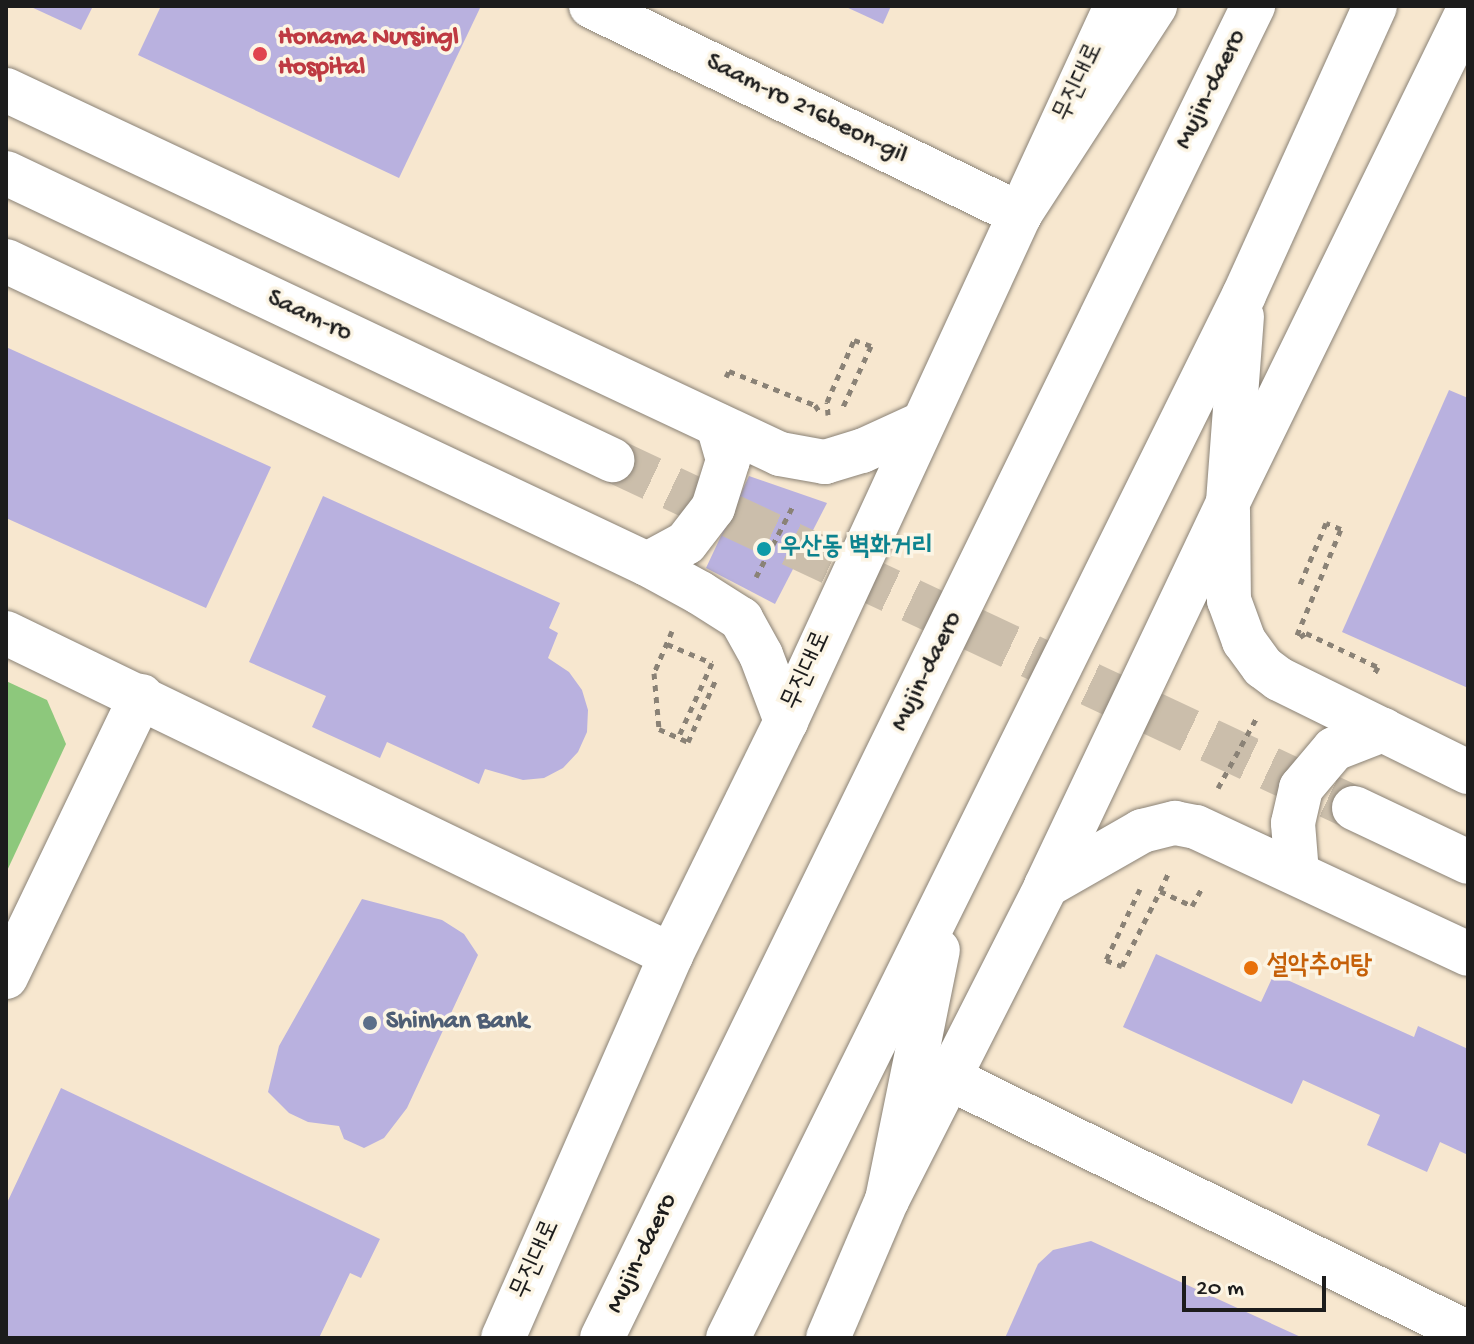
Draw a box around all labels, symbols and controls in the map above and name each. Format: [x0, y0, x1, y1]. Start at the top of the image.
place label: Honama Nursingl Hospital [278, 23, 459, 84]
street label: Mujin-daero [1170, 25, 1254, 155]
street label: 무진대로 [1048, 38, 1112, 128]
marker: Honama Nursingl Hospital [249, 43, 271, 65]
street label: Saam-ro 216beon-gil [700, 48, 912, 172]
street label: Saam-ro [262, 284, 356, 350]
place label: 우산동 벽화거리 [780, 533, 933, 565]
marker: 우산동 벽화거리 [755, 540, 773, 558]
street label: Mujin-daero [886, 607, 970, 737]
street label: 무진대로 [777, 626, 839, 716]
place label: 설악추어탕 [1267, 952, 1372, 984]
marker: 설악추어탕 [1242, 959, 1260, 977]
place label: Shinhan Bank [386, 1007, 529, 1039]
marker: Shinhan Bank [361, 1014, 379, 1032]
street label: Mujin-daero [601, 1189, 685, 1319]
street label: 무진대로 [506, 1215, 568, 1305]
scale bar [1186, 1260, 1330, 1310]
text: 20 m [1196, 1275, 1244, 1304]

